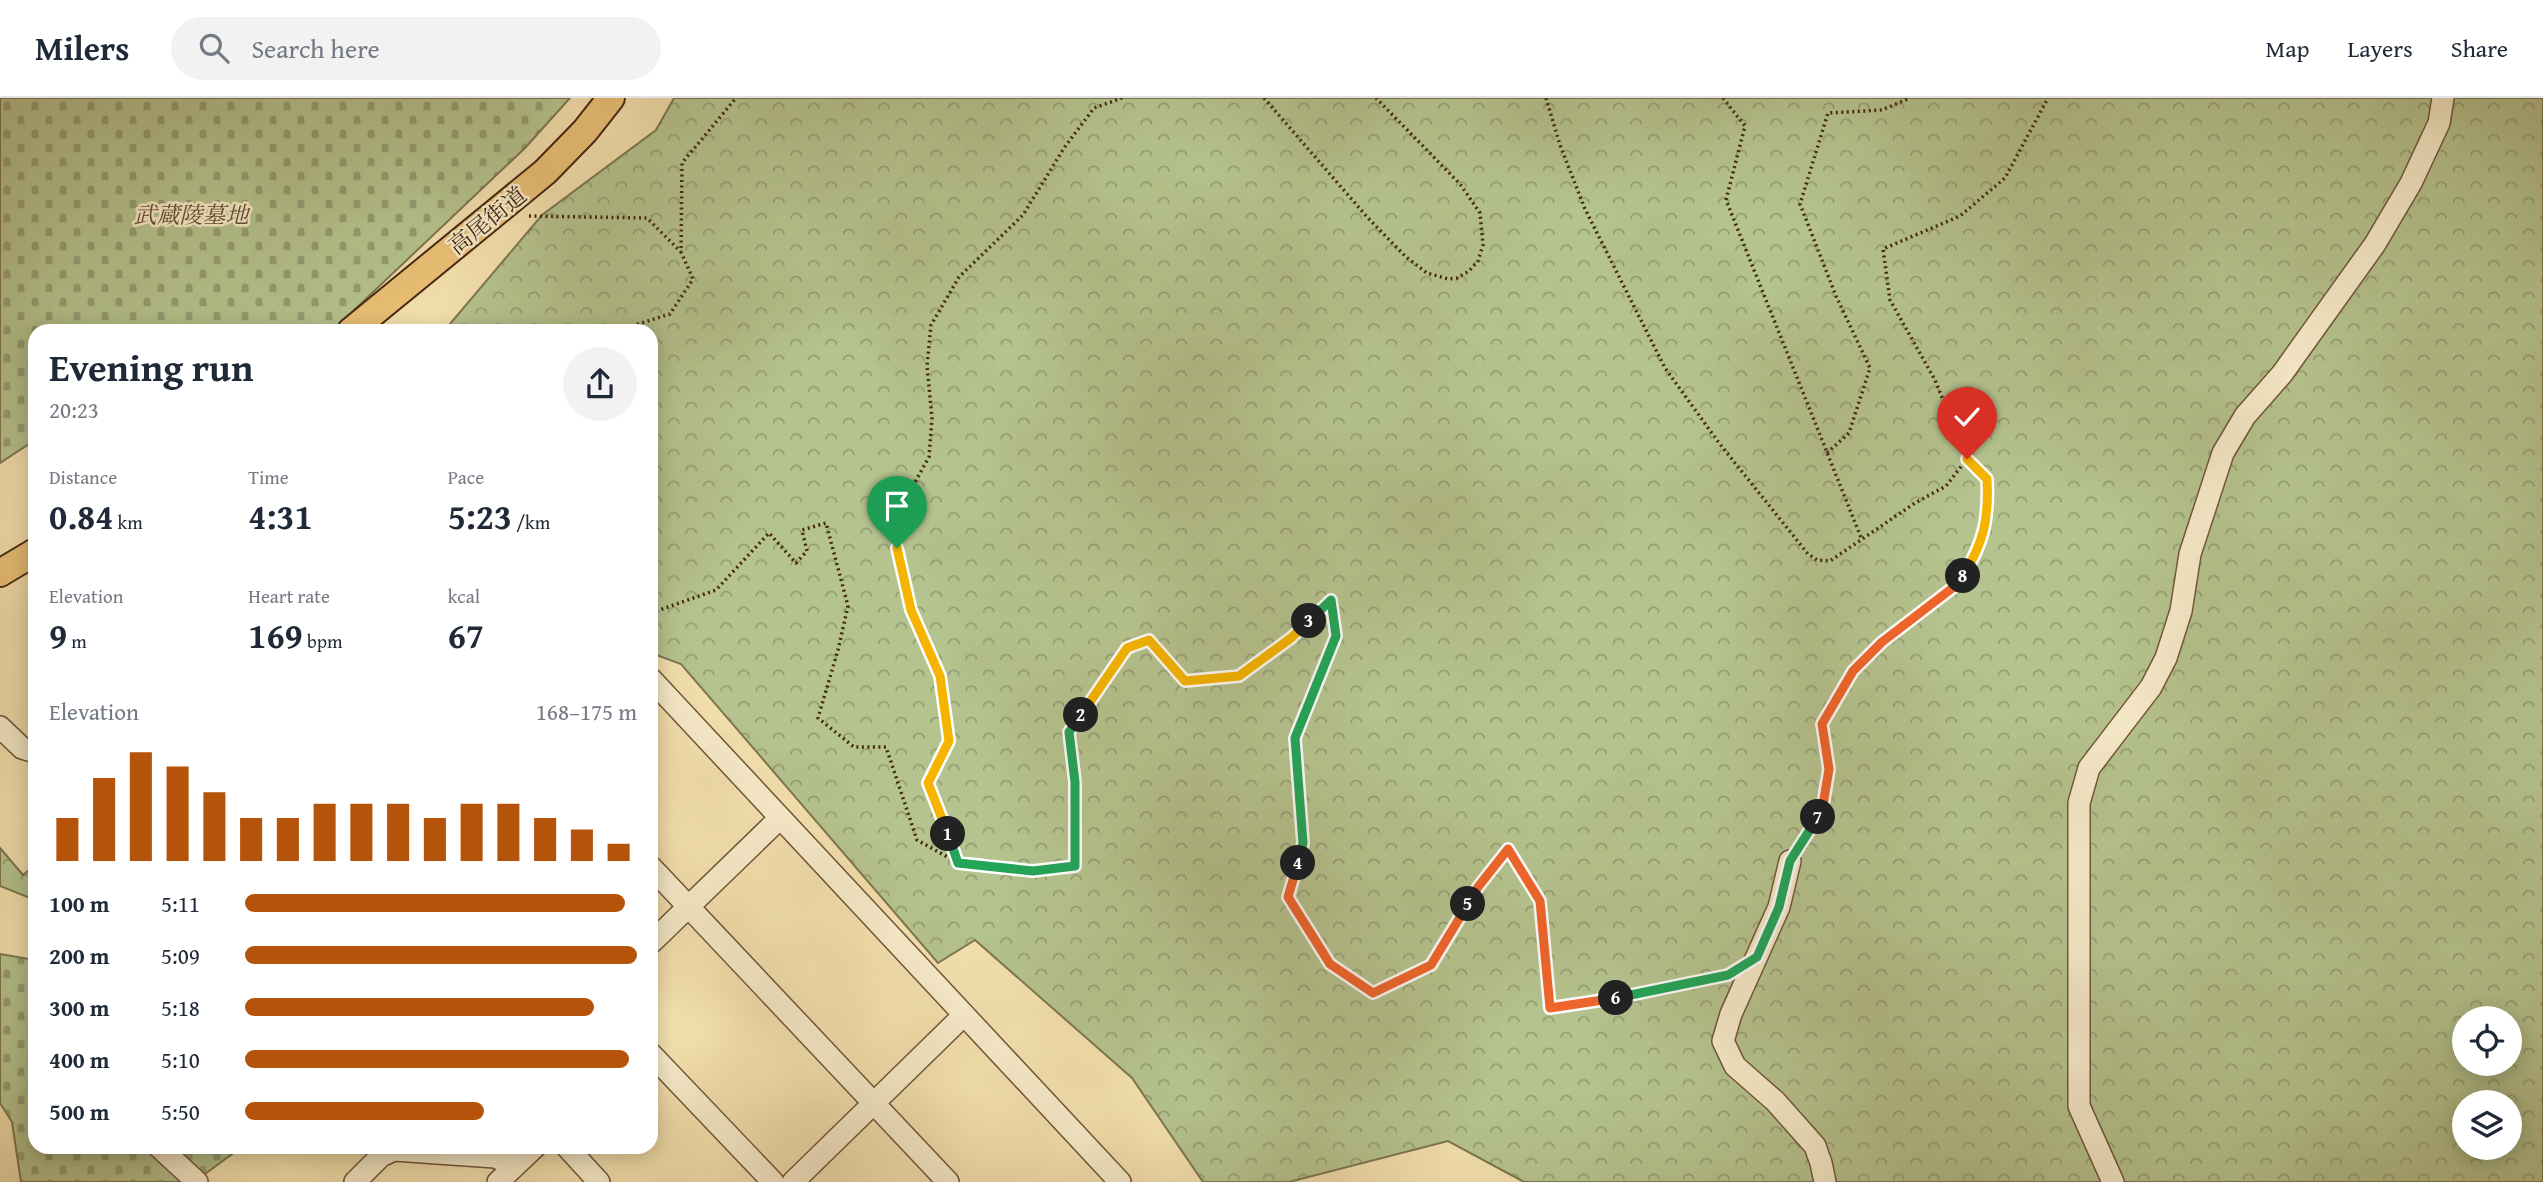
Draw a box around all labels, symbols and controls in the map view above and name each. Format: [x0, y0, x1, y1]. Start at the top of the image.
search box [171, 17, 661, 80]
text: Milers [35, 24, 129, 72]
icon: search [195, 29, 233, 67]
text: Search here [251, 29, 380, 68]
text: Map [2266, 31, 2309, 66]
text: Layers [2347, 31, 2413, 66]
text: Share [2451, 31, 2508, 66]
street label: 高尾街道 [441, 178, 533, 262]
park label: 武蔵陵墓地 [134, 198, 252, 231]
text: Evening run [49, 339, 253, 395]
button: share [563, 347, 637, 421]
pin [1937, 387, 1997, 459]
text: 20:23 [49, 393, 99, 426]
icon: check [1948, 398, 1986, 436]
text: Distance [49, 463, 117, 491]
text: Time [248, 463, 289, 491]
text: Pace [448, 463, 484, 491]
pin [867, 476, 927, 548]
icon: arrive [878, 487, 916, 525]
text: 0.84 [49, 491, 113, 542]
text: 4:31 [248, 491, 313, 542]
text: 5:23 [448, 491, 512, 542]
text: km [113, 508, 143, 536]
text: /km [512, 508, 550, 536]
pin: 8 [1946, 559, 1980, 594]
text: 8 [1958, 561, 1967, 589]
text: Elevation [49, 582, 123, 610]
text: Heart rate [248, 582, 330, 610]
text: kcal [448, 582, 480, 610]
pin: 3 [1292, 603, 1326, 638]
text: 3 [1304, 606, 1313, 634]
text: 9 [49, 610, 67, 661]
text: 169 [248, 610, 303, 661]
text: 67 [448, 610, 484, 661]
text: m [67, 627, 87, 655]
text: bpm [303, 627, 343, 655]
text: Elevation [49, 695, 139, 728]
text: 168–175 m [536, 695, 637, 728]
pin: 2 [1064, 698, 1098, 732]
text: 2 [1076, 700, 1085, 728]
pin: 7 [1800, 800, 1836, 834]
text: 7 [1813, 802, 1822, 830]
pin: 1 [930, 816, 965, 852]
text: 1 [943, 819, 952, 847]
pin: 4 [1280, 846, 1316, 880]
text: 4 [1293, 848, 1302, 876]
pin: 5 [1450, 886, 1486, 922]
text: 100 m [49, 887, 110, 920]
text: 5:11 [161, 887, 200, 920]
text: 5 [1463, 889, 1472, 917]
text: 200 m [49, 939, 110, 972]
text: 5:09 [161, 939, 200, 972]
pin: 6 [1598, 981, 1634, 1016]
text: 6 [1611, 983, 1620, 1011]
text: 300 m [49, 991, 110, 1024]
text: 5:18 [161, 991, 200, 1024]
map controls [2452, 1006, 2522, 1160]
button: locate [2452, 1006, 2522, 1076]
text: 400 m [49, 1043, 110, 1076]
text: 5:10 [161, 1043, 200, 1076]
button: layers [2452, 1090, 2522, 1160]
text: 500 m [49, 1095, 110, 1128]
text: 5:50 [161, 1095, 200, 1128]

